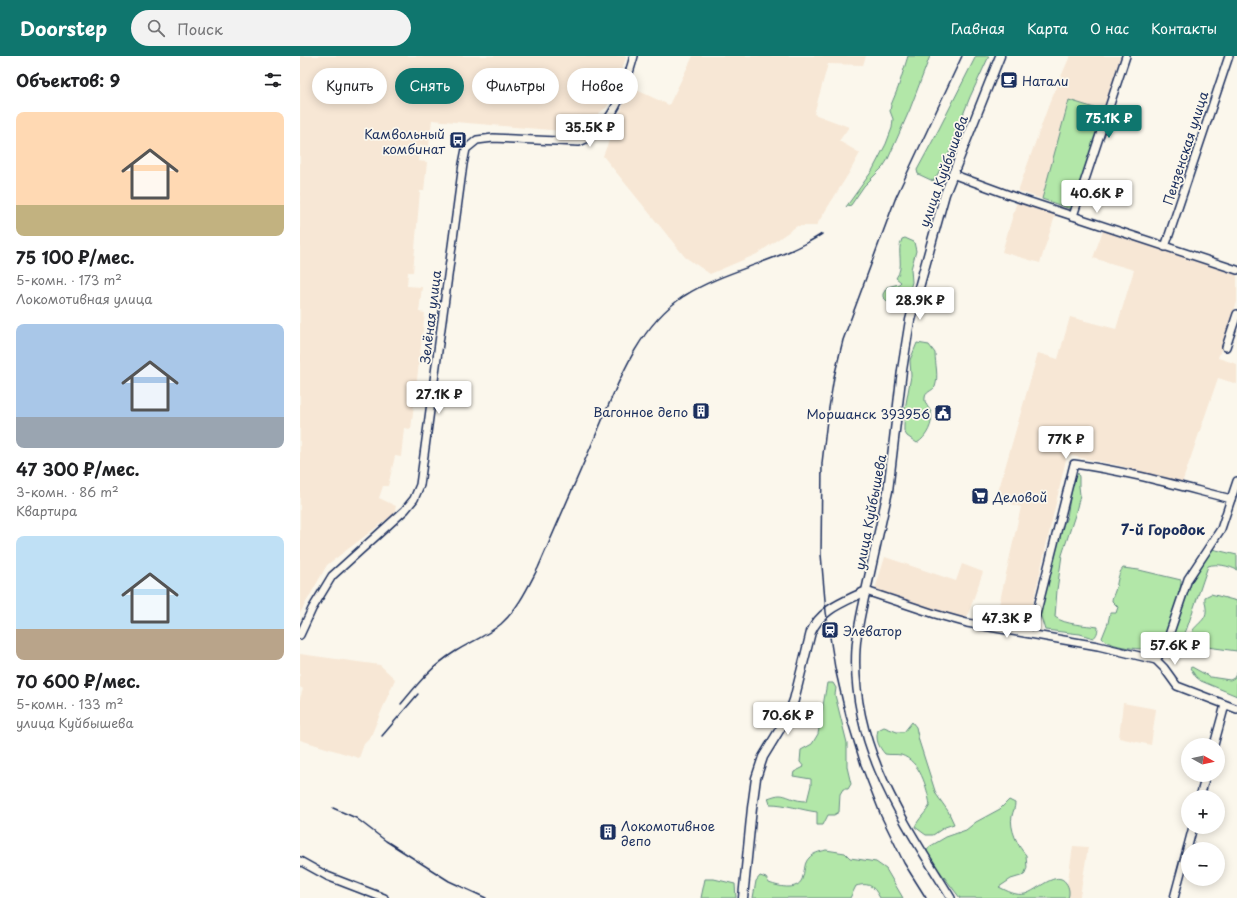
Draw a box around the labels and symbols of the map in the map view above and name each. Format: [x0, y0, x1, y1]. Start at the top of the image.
cafe icon: Натали [999, 70, 1019, 90]
place label: Натали [1022, 71, 1069, 90]
street label: Пензенская улица [1158, 88, 1213, 207]
pin: 75.1K ₽ [1072, 105, 1146, 139]
street label: улица Куйбышева [914, 112, 972, 230]
pin: 35.5K ₽ [553, 114, 627, 148]
place label: Камвольный комбинат [364, 124, 446, 158]
bus stop icon: Камвольный комбинат [448, 130, 468, 150]
pin: 40.6K ₽ [1060, 180, 1134, 214]
street label: Зелёная улица [415, 268, 445, 365]
pin: 28.9K ₽ [883, 287, 957, 321]
pin: 27.1K ₽ [402, 381, 476, 415]
building icon: Вагонное депо [691, 401, 711, 421]
place label: Вагонное депо [593, 402, 688, 421]
public building icon: Моршанск 393956 [933, 403, 953, 423]
place label: Моршанск 393956 [807, 404, 930, 423]
pin: 77K ₽ [1038, 426, 1094, 460]
street label: улица Куйбышева [849, 452, 891, 572]
supermarket icon: Деловой [970, 486, 990, 506]
place label: Деловой [992, 487, 1047, 506]
district label: 7-й Городок [1121, 519, 1205, 540]
pin: 47.3K ₽ [970, 605, 1044, 639]
station icon: Элеватор [820, 620, 840, 640]
place label: Элеватор [843, 621, 902, 640]
pin: 57.6K ₽ [1138, 632, 1212, 666]
pin: 70.6K ₽ [751, 702, 825, 736]
north arrow [1181, 738, 1225, 782]
place label: Локомотивное депо [621, 816, 715, 850]
building icon: Локомотивное депо [598, 822, 618, 842]

